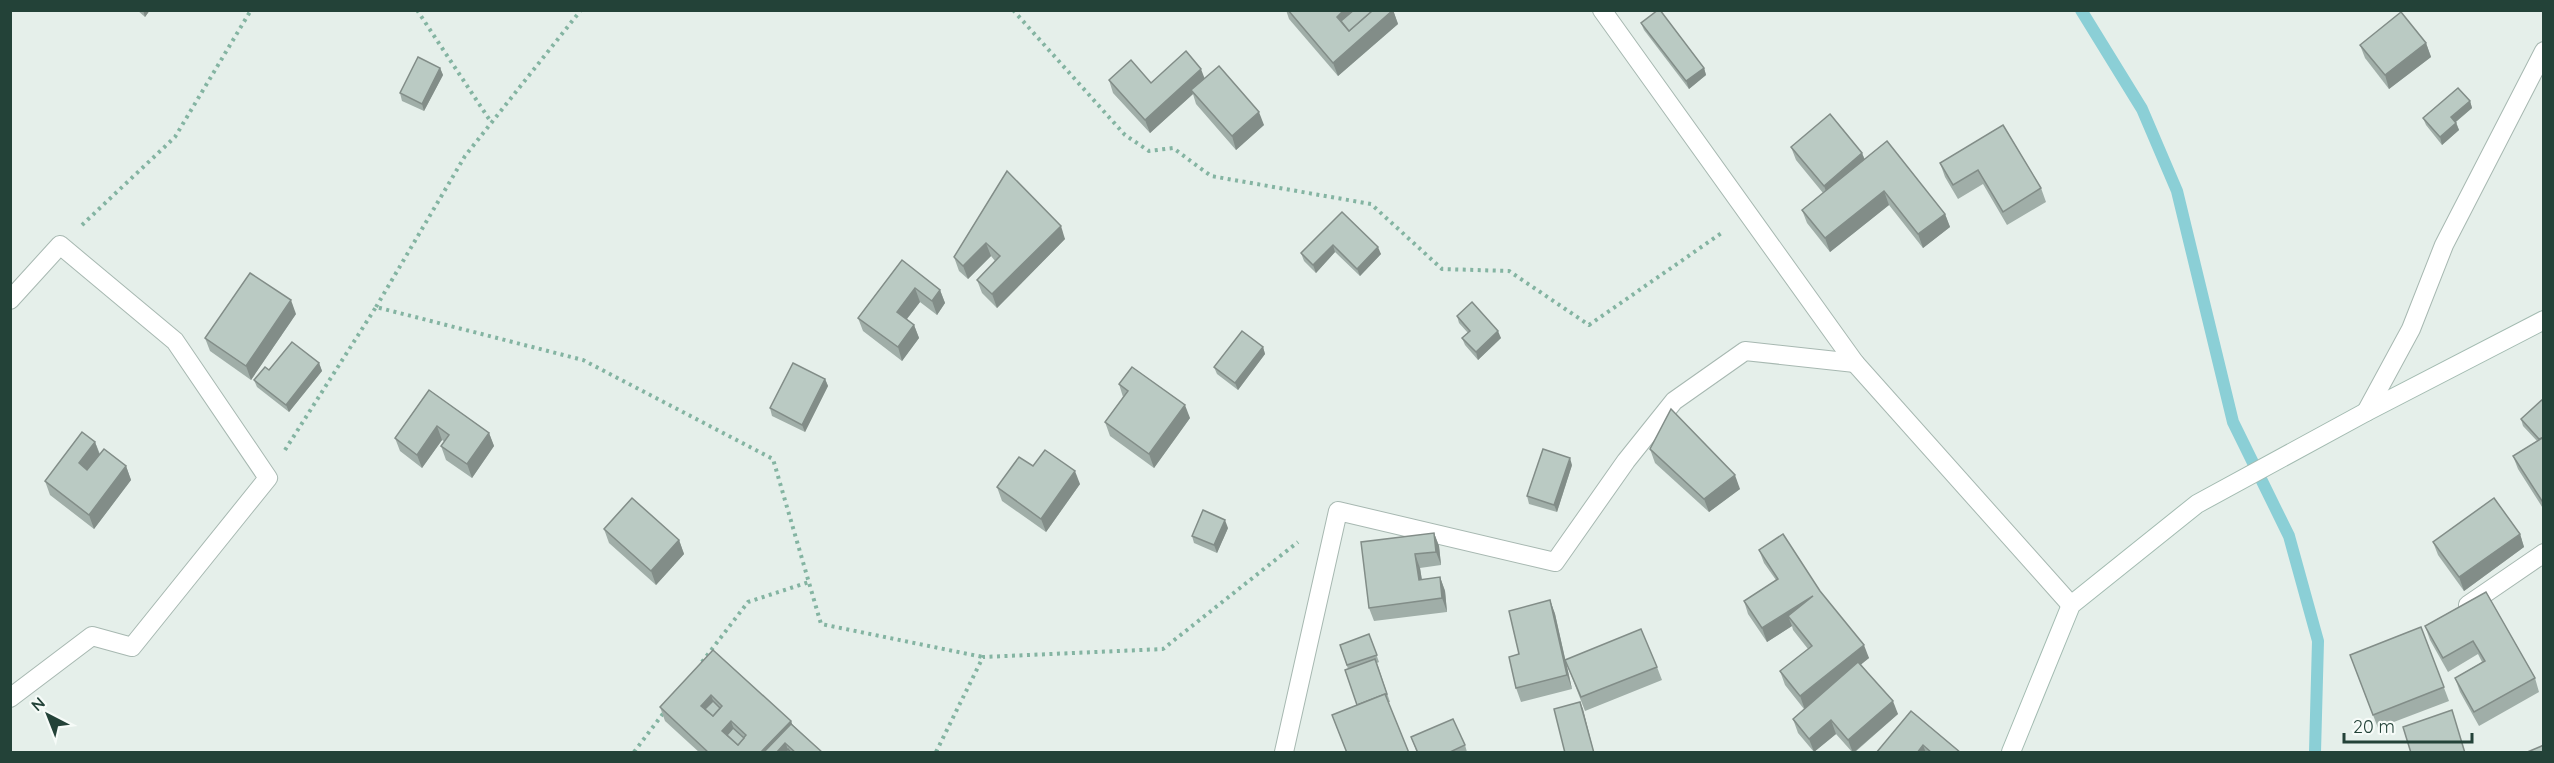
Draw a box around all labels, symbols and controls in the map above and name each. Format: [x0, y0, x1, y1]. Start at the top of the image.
north arrow [18, 685, 78, 745]
text: N [27, 692, 49, 715]
scale bar [2344, 706, 2472, 744]
text: 20 m [2353, 715, 2395, 738]

